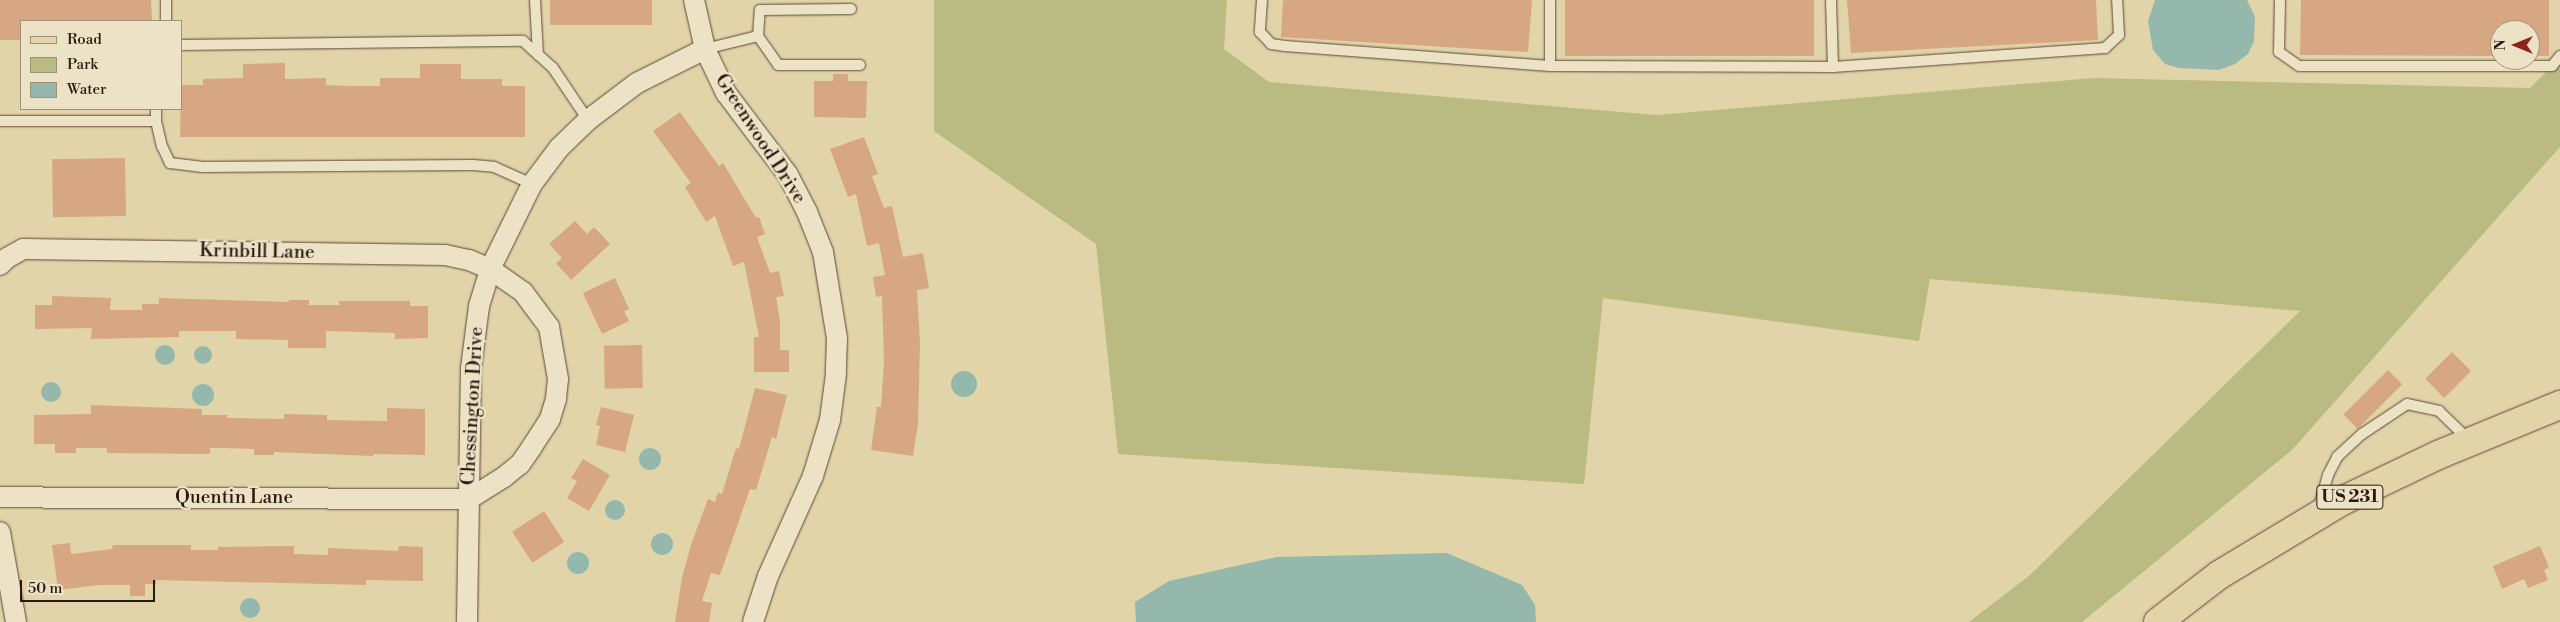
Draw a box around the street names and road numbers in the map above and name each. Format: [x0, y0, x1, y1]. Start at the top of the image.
street label: Greenwood Drive [710, 70, 810, 208]
street label: Krinbill Lane [199, 240, 315, 264]
street label: Chessington Drive [457, 326, 489, 486]
road number: US 231 [2316, 482, 2384, 512]
street label: Quentin Lane [175, 487, 293, 509]

